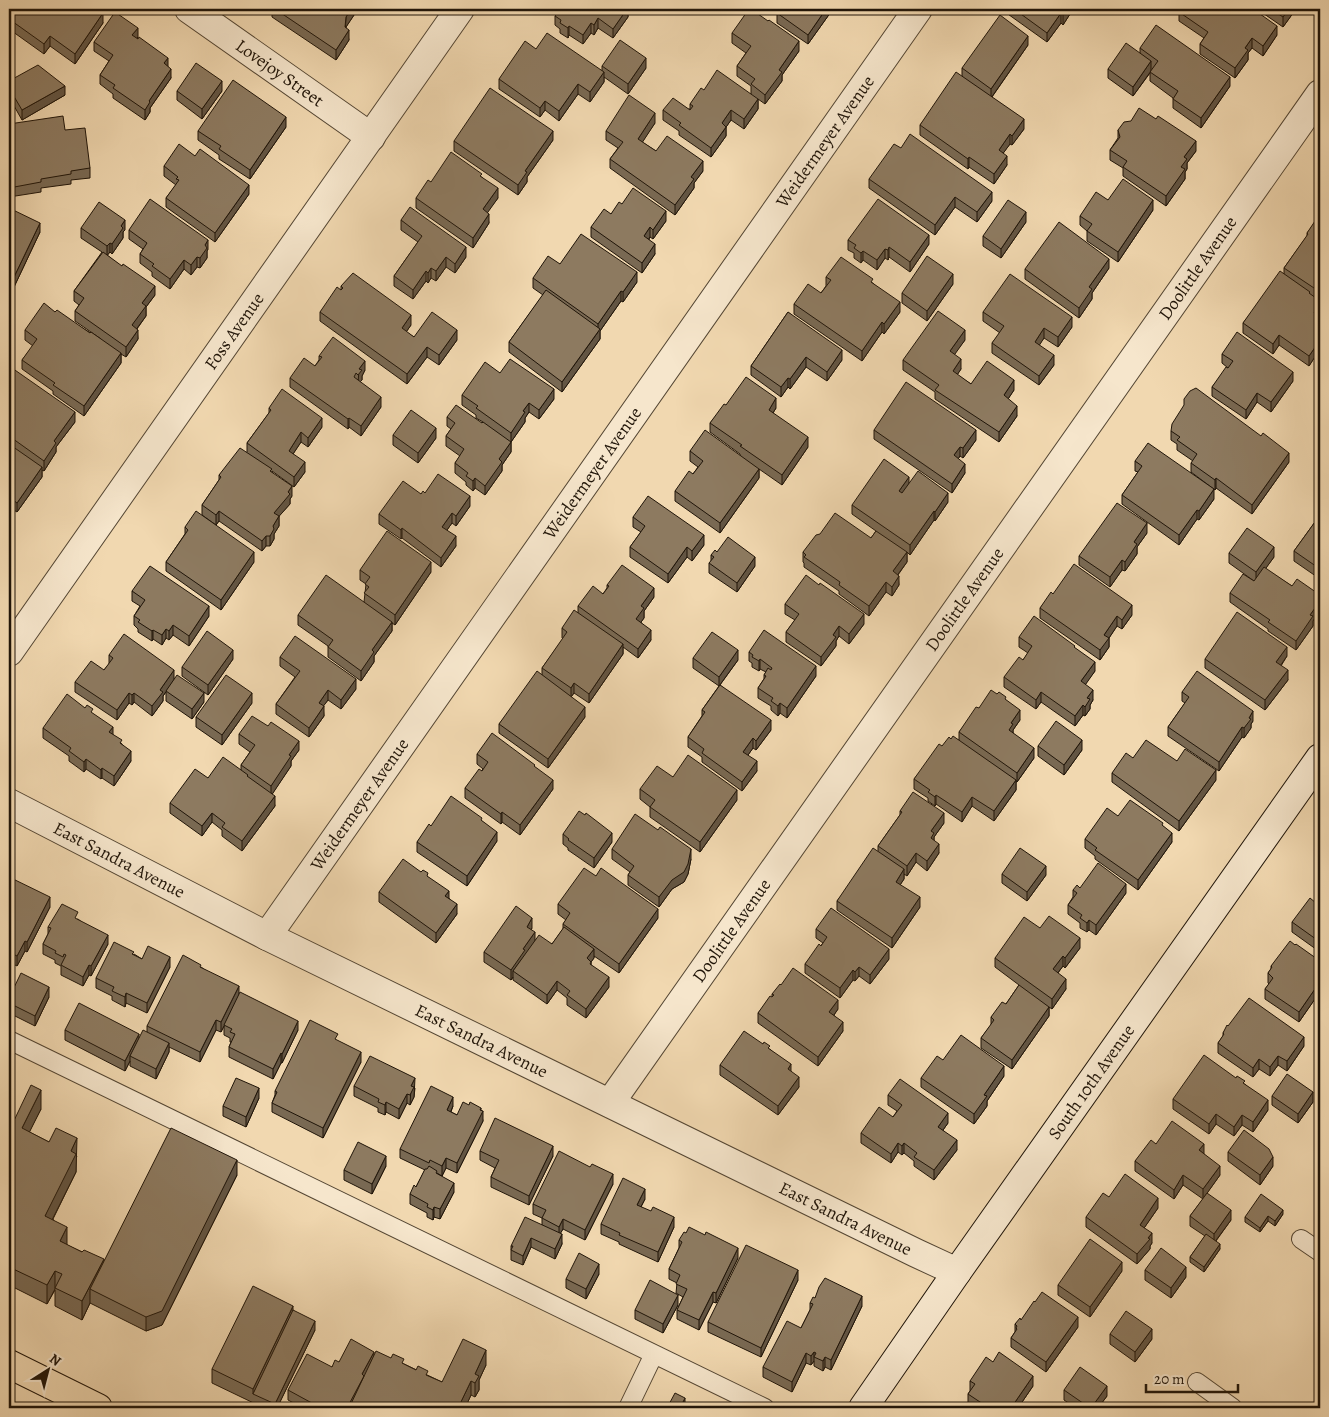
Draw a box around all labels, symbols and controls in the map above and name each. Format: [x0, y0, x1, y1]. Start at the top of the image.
street label: Lovejoy Street [231, 33, 329, 112]
street label: Weidermeyer Avenue [770, 71, 880, 213]
street label: Doolittle Avenue [1153, 211, 1242, 325]
street label: Foss Avenue [199, 288, 270, 374]
street label: Weidermeyer Avenue [537, 402, 647, 544]
street label: Doolittle Avenue [920, 543, 1009, 656]
street label: Weidermeyer Avenue [304, 733, 414, 876]
street label: East Sandra Avenue [49, 816, 189, 904]
street label: Doolittle Avenue [687, 874, 776, 987]
street label: East Sandra Avenue [411, 998, 552, 1083]
street label: South 10th Avenue [1042, 1020, 1140, 1144]
street label: East Sandra Avenue [775, 1176, 916, 1261]
north arrow [22, 1344, 72, 1394]
text: N [46, 1349, 65, 1371]
scale bar [1146, 1362, 1239, 1394]
text: 20 m [1154, 1369, 1185, 1389]

